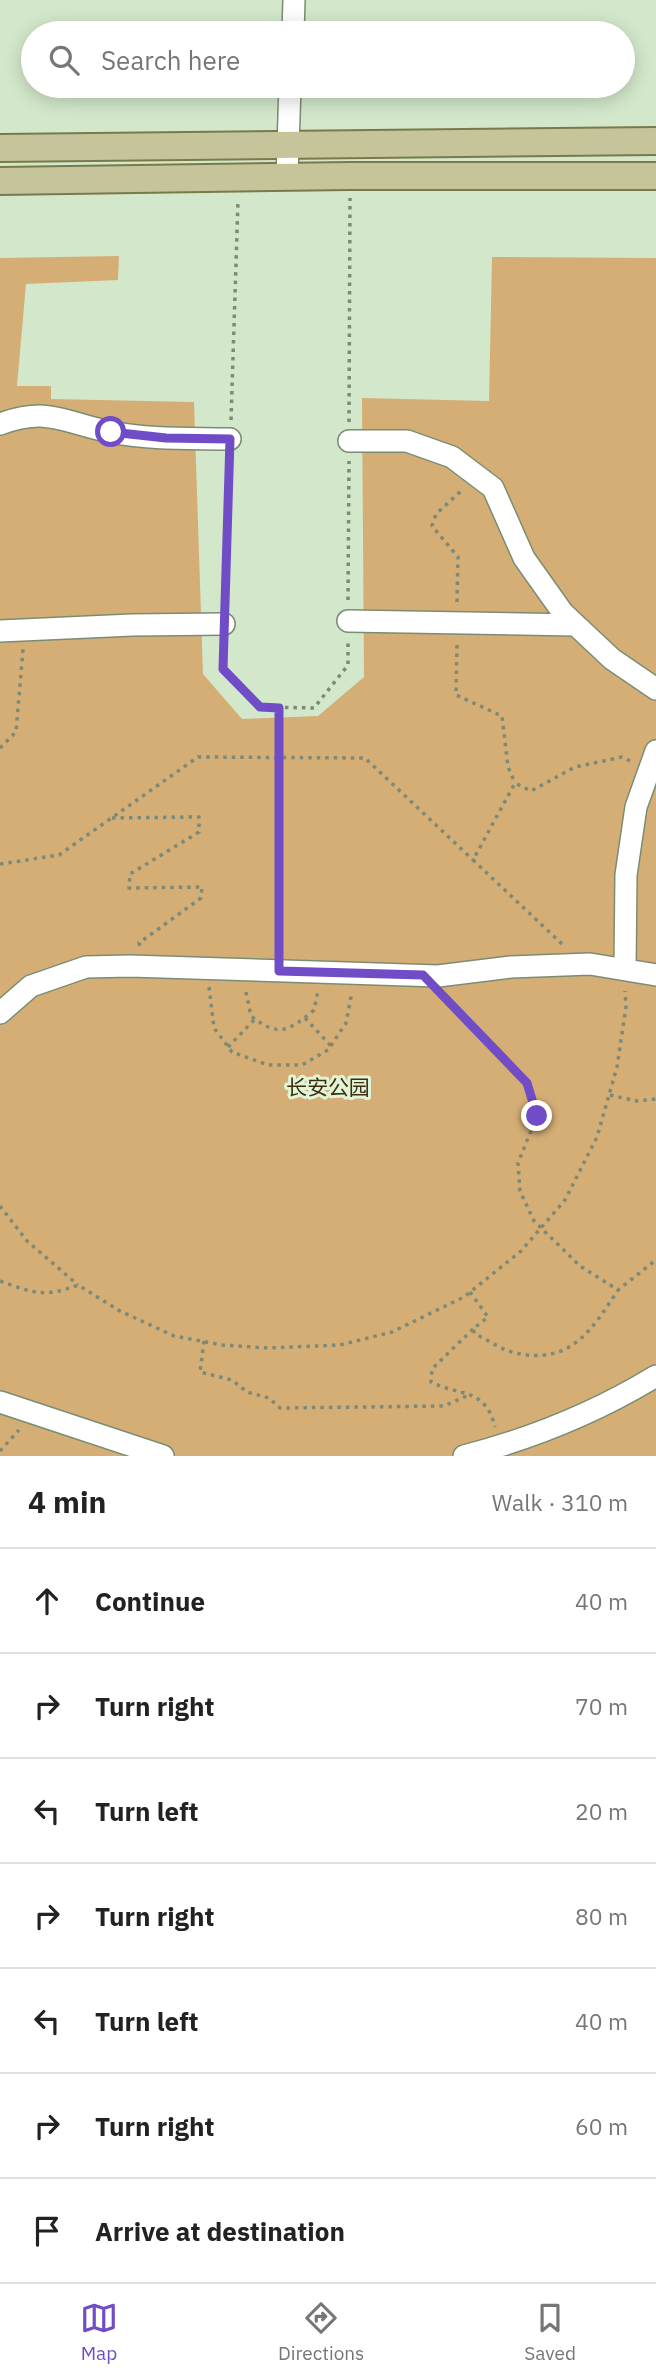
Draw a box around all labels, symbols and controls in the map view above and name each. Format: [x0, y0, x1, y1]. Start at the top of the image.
search box [21, 21, 635, 98]
icon: search [45, 41, 83, 79]
text: Search here [101, 43, 240, 77]
route start [95, 416, 126, 447]
park label: 长安公园 [286, 1073, 370, 1101]
route end [521, 1100, 552, 1131]
text: 4 min [28, 1482, 106, 1521]
text: Walk · 310 m [492, 1487, 628, 1517]
icon: ahead [28, 1582, 66, 1620]
text: Continue [95, 1584, 205, 1618]
text: 40 m [575, 1586, 628, 1616]
icon: right [28, 1687, 66, 1725]
text: Turn right [95, 1689, 214, 1723]
text: 70 m [575, 1691, 628, 1721]
icon: left [28, 1792, 66, 1830]
text: Turn left [95, 1794, 198, 1828]
text: 20 m [575, 1796, 628, 1826]
icon: right [28, 1897, 66, 1935]
text: Turn right [95, 1899, 214, 1933]
text: 80 m [575, 1901, 628, 1931]
icon: left [28, 2002, 66, 2040]
text: Turn left [95, 2004, 198, 2038]
text: 40 m [575, 2006, 628, 2036]
icon: right [28, 2107, 66, 2145]
text: Turn right [95, 2109, 214, 2143]
text: 60 m [575, 2111, 628, 2141]
icon: arrive [28, 2212, 66, 2250]
text: Arrive at destination [95, 2214, 345, 2248]
tab: Map [80, 2299, 118, 2365]
tab: Directions [278, 2299, 364, 2365]
tab: Saved [524, 2299, 576, 2365]

